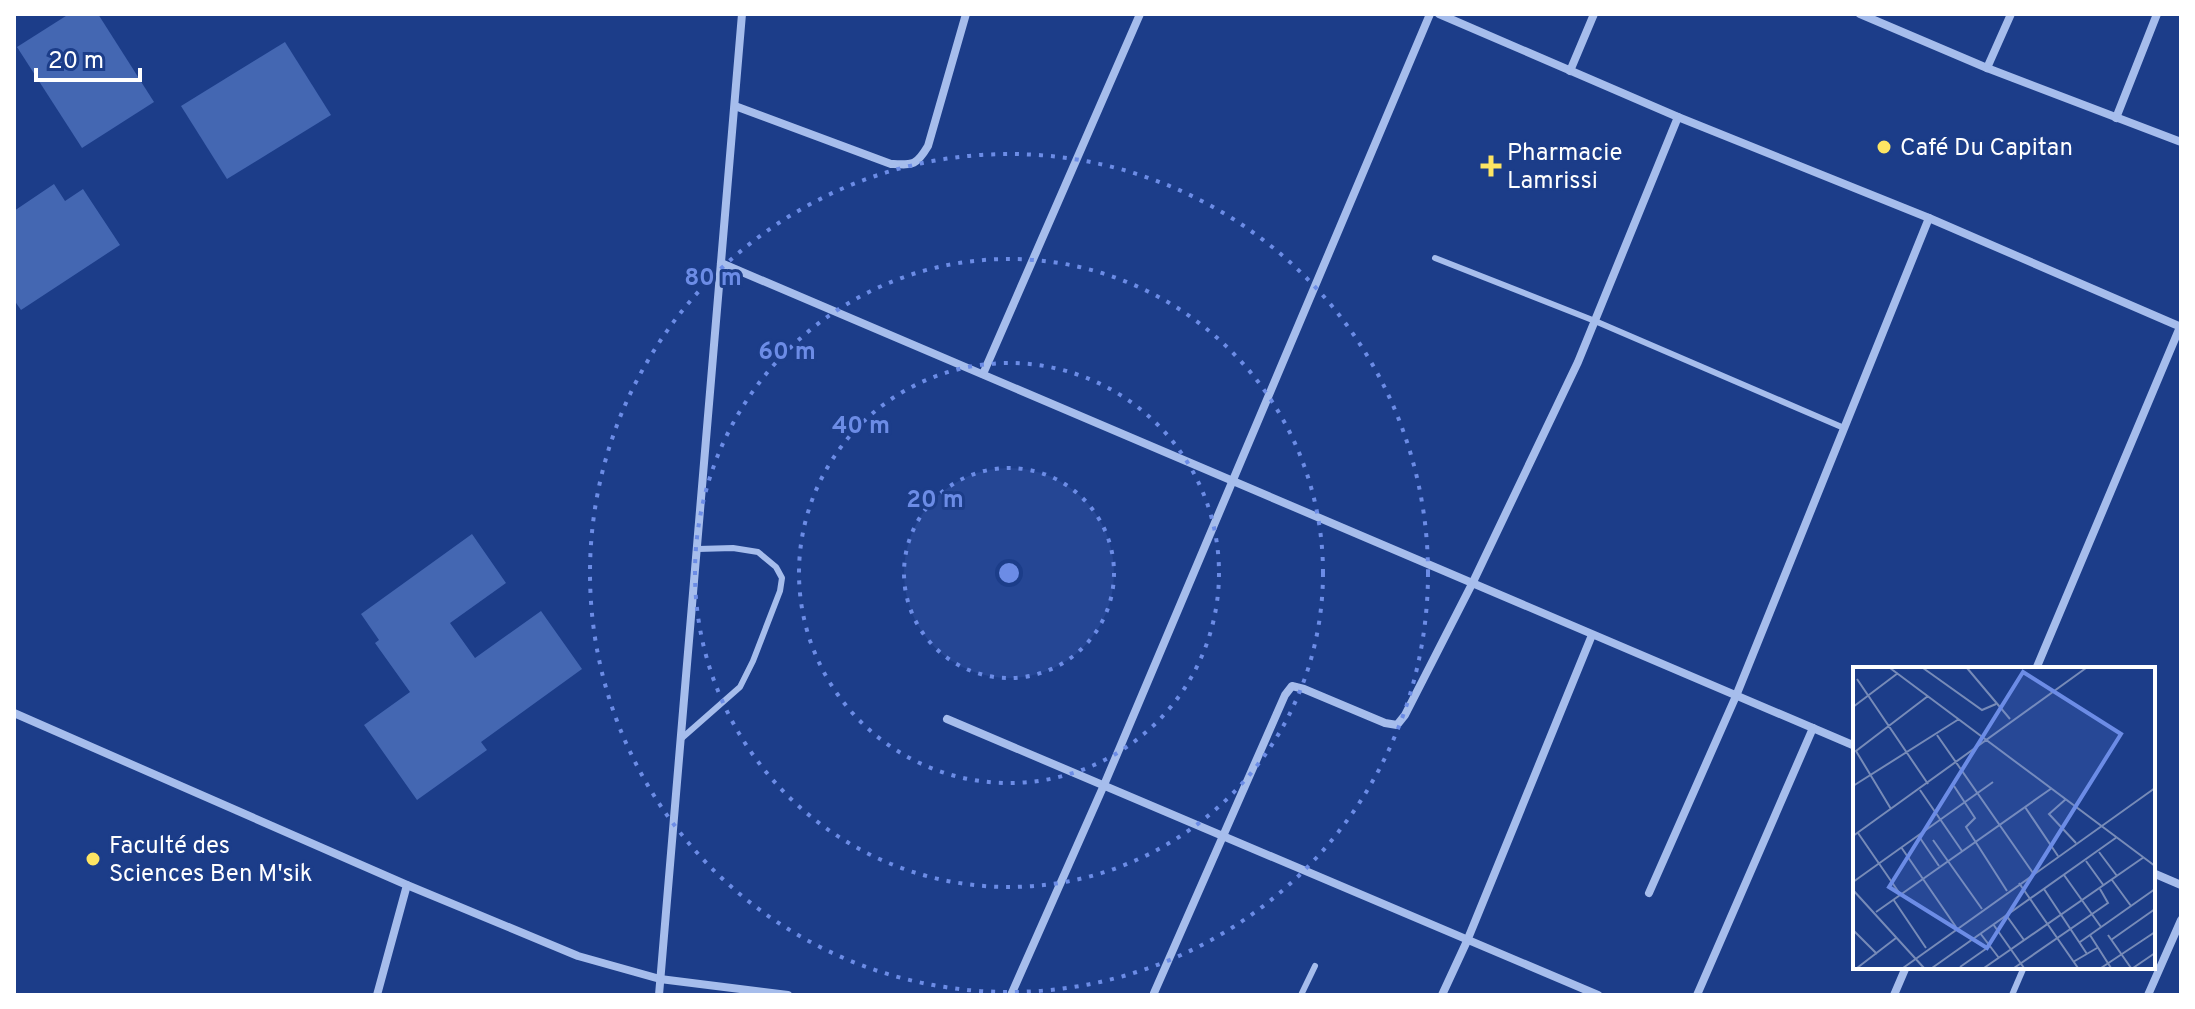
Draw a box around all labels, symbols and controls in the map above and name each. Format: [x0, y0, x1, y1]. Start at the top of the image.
scale bar [36, 32, 140, 82]
text: 20 m [48, 47, 104, 77]
place label: Café Du Capitan [1900, 134, 2073, 164]
marker: Café Du Capitan [1875, 138, 1893, 156]
place label: Pharmacie Lamrissi [1507, 139, 1622, 197]
marker: Pharmacie Lamrissi [1482, 157, 1500, 175]
text: 80 m [684, 264, 742, 294]
text: 60 m [758, 338, 816, 368]
text: 40 m [832, 412, 890, 442]
text: 20 m [906, 486, 964, 516]
centre of rings [995, 559, 1023, 587]
inset map [1853, 667, 2155, 969]
place label: Faculté des Sciences Ben M'sik [109, 832, 313, 890]
marker: Faculté des Sciences Ben M'sik [84, 850, 102, 868]

